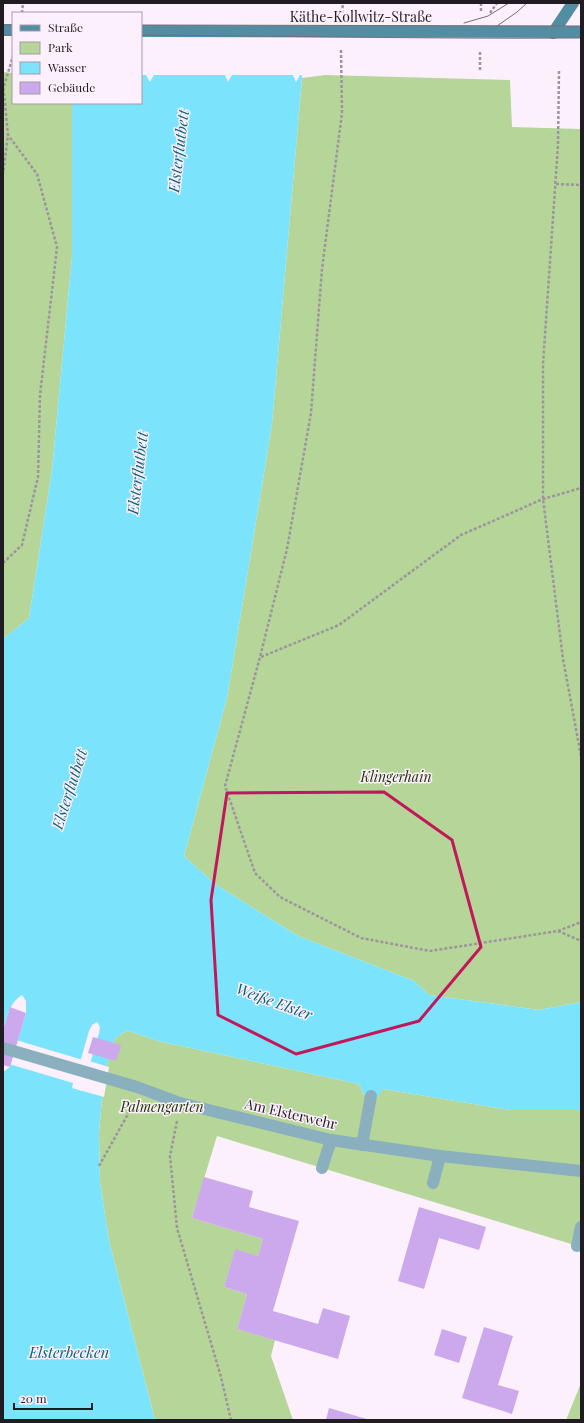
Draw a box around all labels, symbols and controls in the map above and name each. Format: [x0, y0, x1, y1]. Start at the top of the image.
street label: Käthe-Kollwitz-Straße [290, 7, 432, 26]
legend [12, 12, 142, 104]
text: Straße [48, 19, 83, 35]
text: Park [48, 39, 73, 55]
text: Wasser [47, 59, 87, 75]
text: Gebäude [48, 79, 95, 95]
water label: Elsterflutbett [163, 107, 193, 194]
water label: Elsterflutbett [122, 429, 152, 516]
water label: Elsterflutbett [46, 745, 92, 832]
park label: Klingerhain [359, 767, 432, 786]
water label: Weiße Elster [234, 978, 316, 1024]
street label: Am Elsterwehr [242, 1093, 340, 1134]
park label: Palmengarten [119, 1097, 204, 1116]
water label: Elsterbecken [28, 1342, 109, 1362]
scale bar [14, 1385, 92, 1411]
text: 20 m [20, 1390, 47, 1406]

